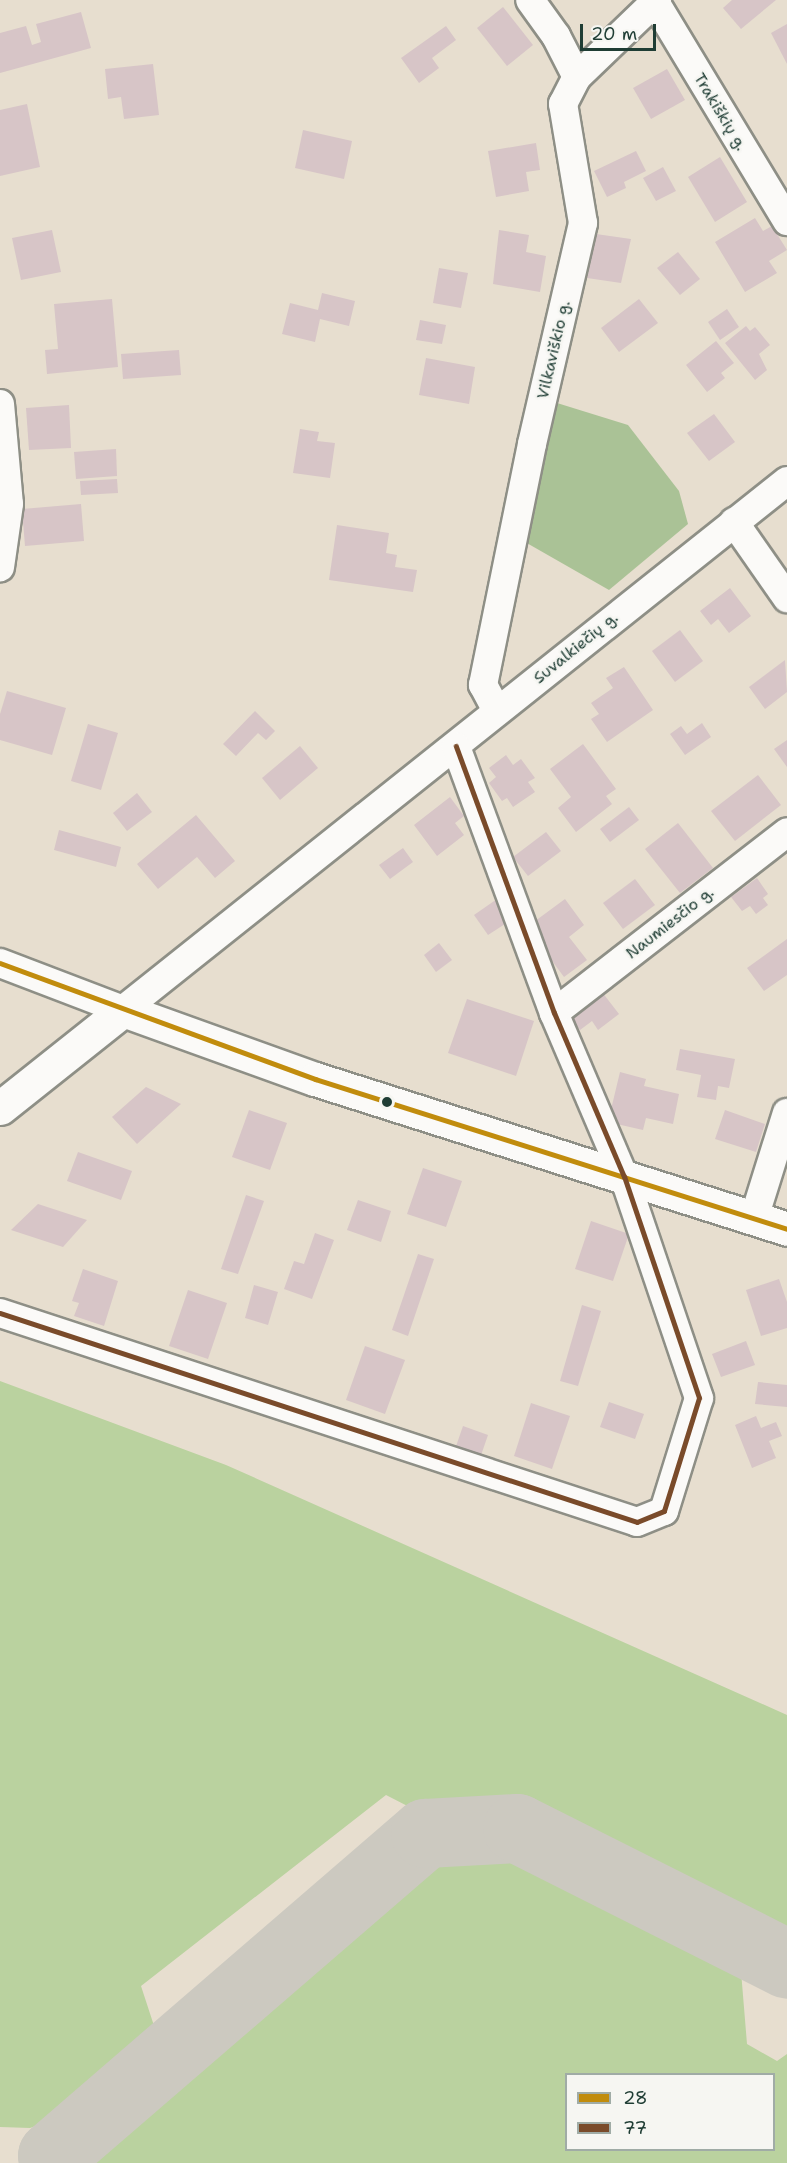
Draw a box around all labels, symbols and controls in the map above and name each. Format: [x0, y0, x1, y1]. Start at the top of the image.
scale bar [583, 12, 660, 50]
text: 20 m [591, 22, 637, 46]
street label: Trakiškių g. [689, 70, 751, 154]
street label: Vilkaviškio g. [533, 299, 575, 401]
street label: Suvalkiečių g. [530, 608, 622, 688]
street label: Naumiesčio g. [622, 883, 718, 963]
unlabelled marker [381, 1096, 393, 1108]
legend [565, 2073, 775, 2151]
text: 28 [623, 2086, 648, 2110]
text: 77 [623, 2116, 647, 2140]

